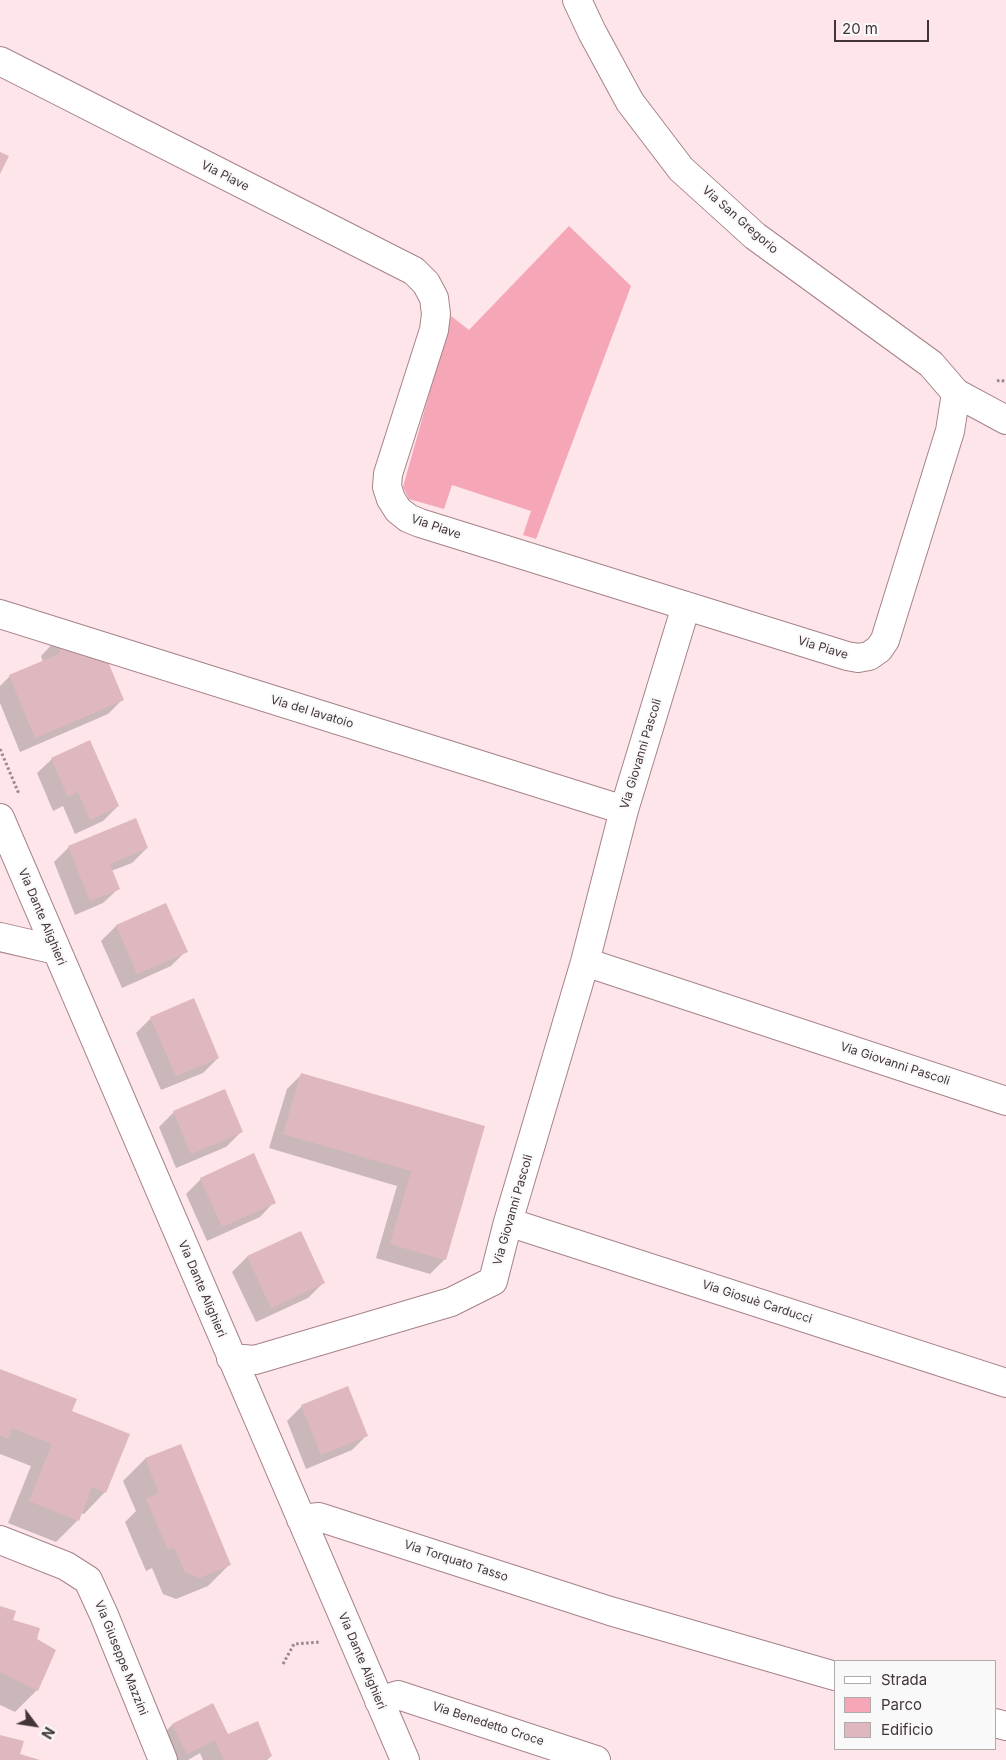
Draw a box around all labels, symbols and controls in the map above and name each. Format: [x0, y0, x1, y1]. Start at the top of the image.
scale bar [836, 10, 931, 42]
text: 20 m [842, 19, 878, 38]
street label: Via Piave [199, 158, 251, 194]
street label: Via San Gregorio [699, 183, 781, 257]
street label: Via Piave [409, 512, 463, 542]
street label: Via Piave [796, 634, 850, 662]
street label: Via del lavatoio [269, 693, 355, 731]
street label: Via Giovanni Pascoli [617, 697, 665, 811]
street label: Via Dante Alighieri [15, 866, 69, 968]
street label: Via Giovanni Pascoli [838, 1039, 952, 1089]
street label: Via Giovanni Pascoli [490, 1153, 536, 1267]
street label: Via Dante Alighieri [175, 1238, 229, 1340]
street label: Via Giosuè Carducci [700, 1277, 814, 1327]
street label: Via Torquato Tasso [402, 1537, 510, 1585]
street label: Via Giuseppe Mazzini [91, 1599, 151, 1717]
street label: Via Dante Alighieri [335, 1610, 389, 1712]
legend [834, 1660, 996, 1750]
text: Strada [881, 1670, 927, 1689]
text: Parco [881, 1695, 922, 1714]
street label: Via Benedetto Croce [430, 1699, 546, 1749]
north arrow [10, 1700, 60, 1750]
text: Edificio [881, 1720, 933, 1739]
text: N [38, 1724, 58, 1742]

